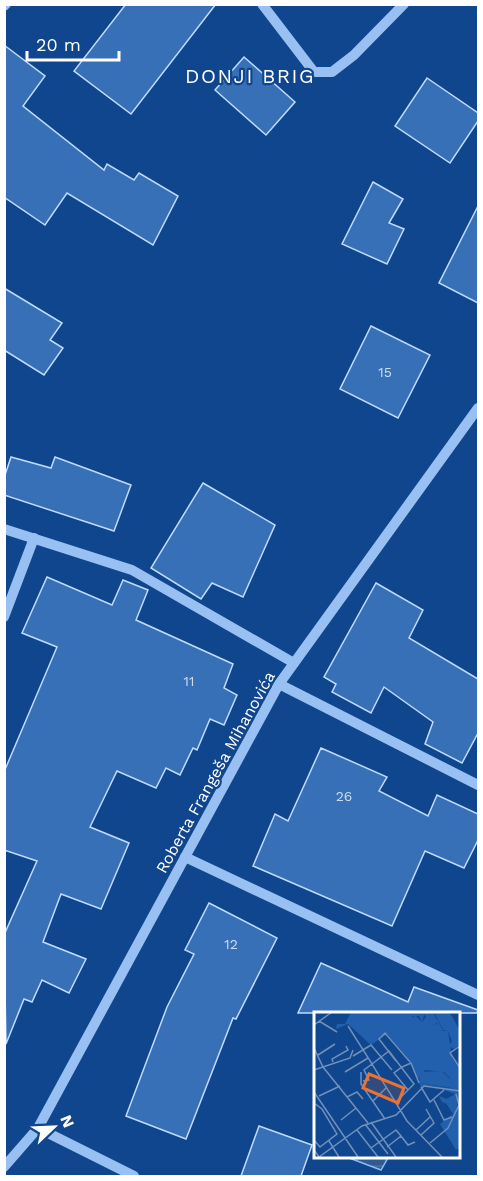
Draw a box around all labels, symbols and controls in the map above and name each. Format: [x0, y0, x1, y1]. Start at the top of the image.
scale bar [27, 24, 118, 62]
text: 20 m [36, 34, 81, 55]
district label: DONJI BRIG [185, 64, 315, 88]
house number: 15 [378, 364, 392, 380]
street label: Roberta Frangeša Mihanovića [152, 668, 279, 876]
house number: 11 [184, 673, 194, 689]
house number: 26 [336, 788, 352, 804]
house number: 12 [224, 936, 238, 952]
inset map [314, 1012, 459, 1157]
north arrow [24, 1097, 84, 1157]
text: N [56, 1112, 78, 1131]

